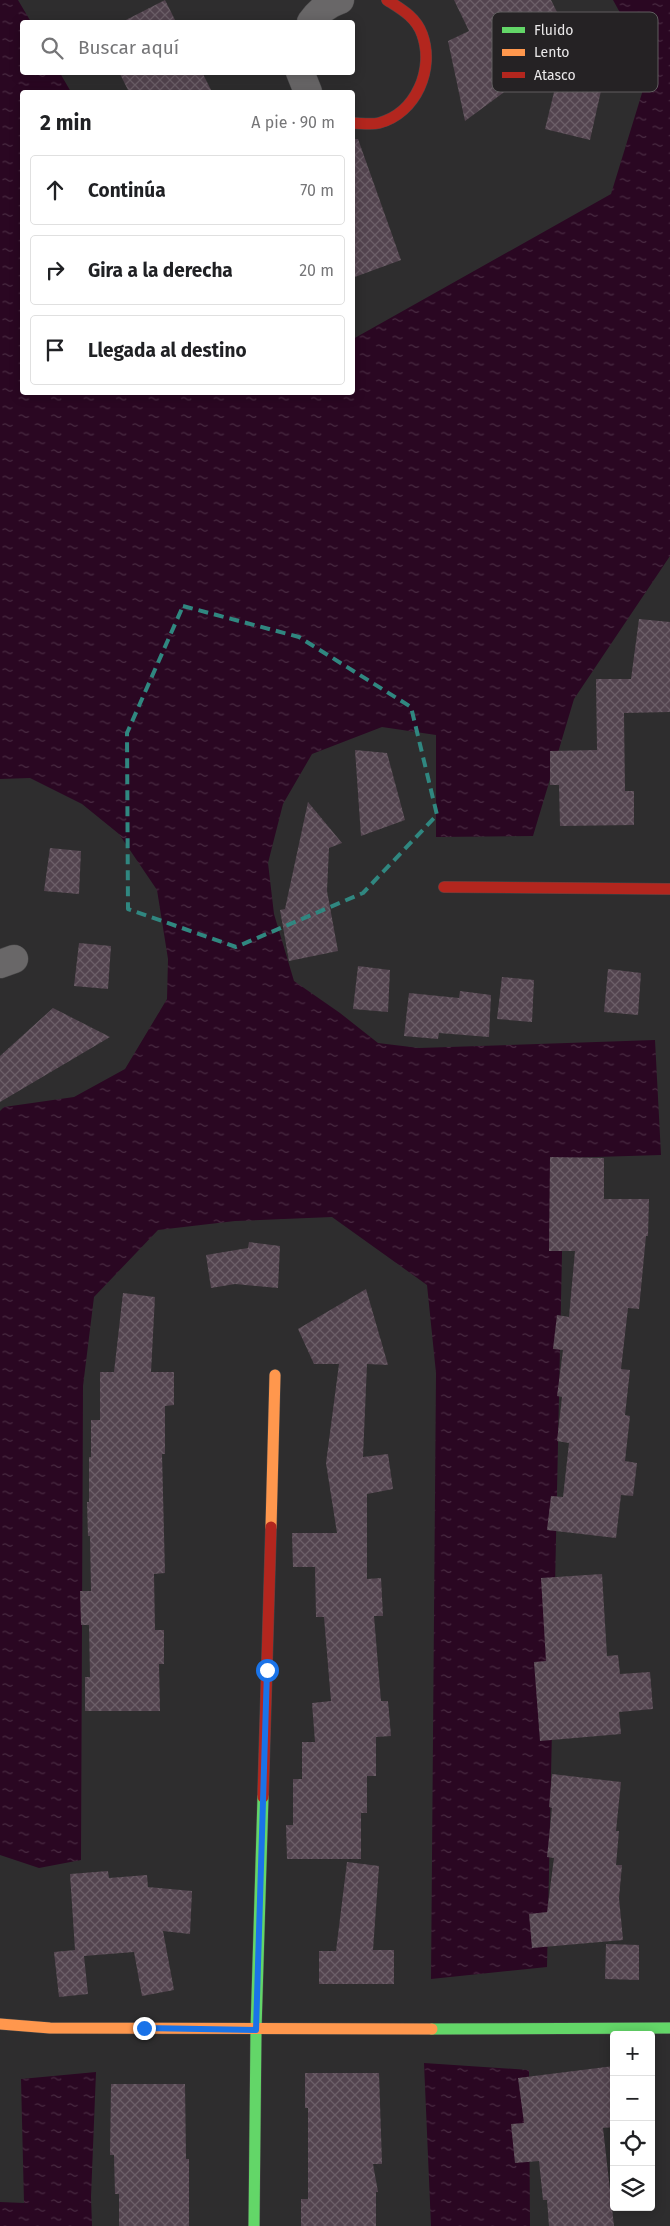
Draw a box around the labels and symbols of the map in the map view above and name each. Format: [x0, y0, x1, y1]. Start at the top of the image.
legend [492, 12, 658, 92]
text: Fluido [534, 22, 573, 39]
text: Lento [534, 44, 569, 61]
text: Atasco [534, 67, 576, 84]
route start [256, 1659, 279, 1682]
route end [133, 2017, 156, 2040]

